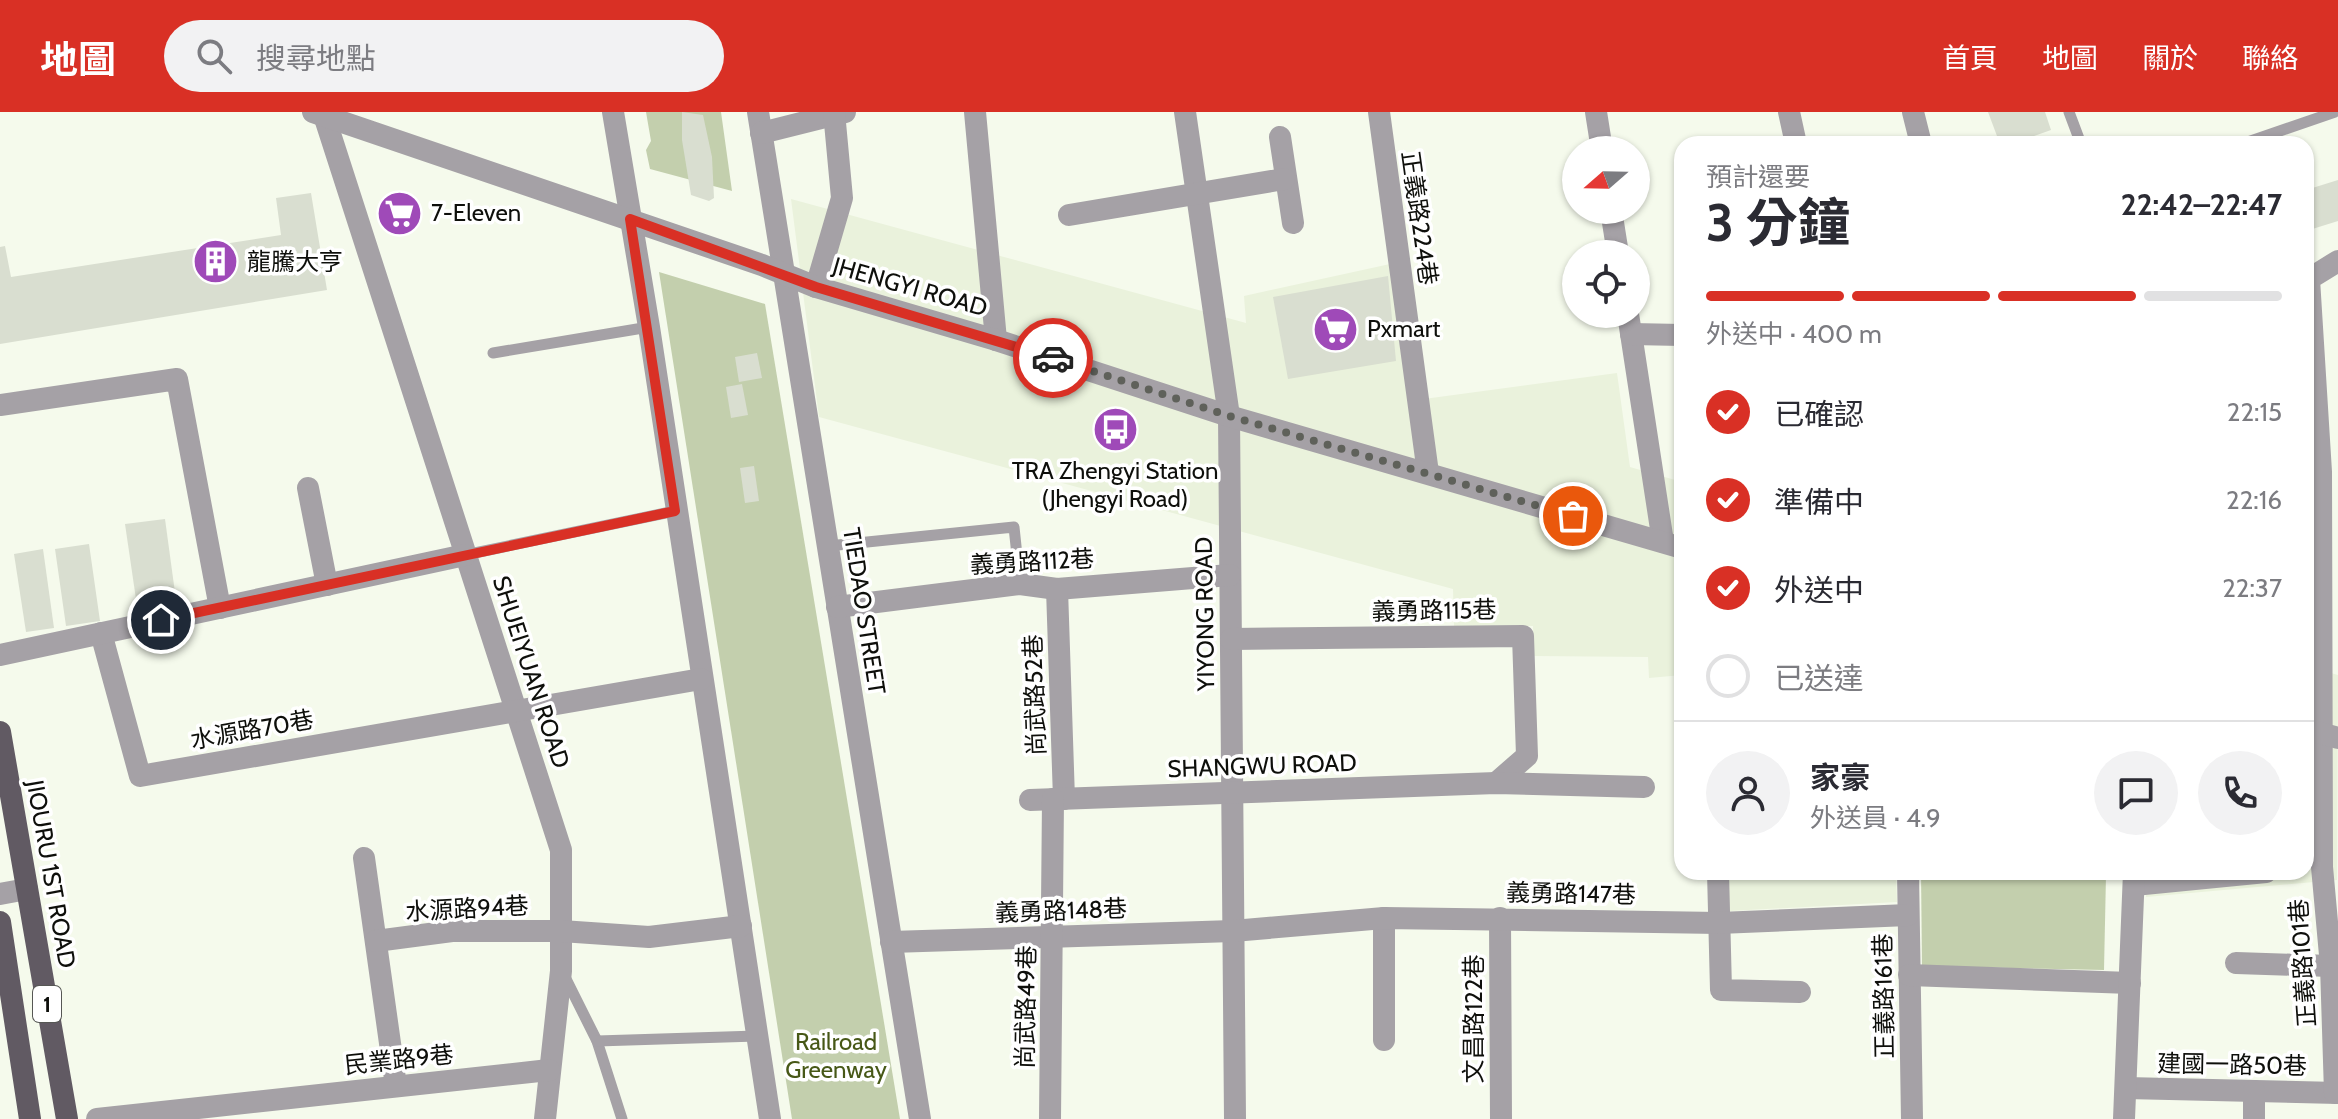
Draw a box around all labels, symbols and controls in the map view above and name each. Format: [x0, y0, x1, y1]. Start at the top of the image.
search box [164, 20, 724, 92]
icon: search [192, 34, 236, 78]
text: 地圖 [40, 36, 116, 83]
text: 搜尋地點 [256, 40, 376, 77]
text: 首頁 [1942, 41, 1998, 75]
text: 地圖 [2042, 41, 2098, 75]
text: 關於 [2142, 41, 2198, 75]
text: 聯絡 [2242, 41, 2298, 75]
north arrow [1562, 136, 1650, 224]
map controls [1562, 136, 1650, 328]
street label: 正義路224巷 [1396, 149, 1443, 287]
text: 預計還要 [1706, 161, 1810, 193]
text: 22:42–22:47 [2121, 186, 2282, 223]
supermarket icon: 7-Eleven [376, 189, 424, 237]
text: 3 分鐘 [1706, 191, 1850, 254]
place label: 7-Eleven [431, 198, 521, 227]
building icon: 龍騰大亨 [192, 238, 240, 286]
button: locate [1562, 240, 1650, 328]
place label: 龍騰大亨 [247, 247, 343, 276]
street label: JHENGYI ROAD [829, 250, 991, 322]
supermarket icon: Pxmart [1312, 305, 1360, 353]
place label: Pxmart [1367, 314, 1440, 343]
courier [1013, 318, 1093, 398]
text: 外送中 · 400 m [1706, 318, 1882, 350]
icon: car [1031, 336, 1075, 380]
icon: check [1706, 390, 1750, 434]
text: 已確認 [1774, 396, 1864, 433]
text: 22:15 [2227, 396, 2282, 428]
bus stop icon: TRA Zhengyi Station (Jhengyi Road) [1091, 405, 1139, 453]
place label: TRA Zhengyi Station (Jhengyi Road) [1012, 456, 1218, 513]
icon: check [1706, 478, 1750, 522]
pin [1539, 482, 1607, 550]
text: 準備中 [1774, 484, 1864, 521]
text: 22:16 [2226, 484, 2282, 516]
icon: bag [1551, 494, 1595, 538]
street label: TIEDAO STREET [837, 525, 892, 697]
street label: YIYONG ROAD [1189, 536, 1220, 693]
street label: 義勇路112巷 [969, 544, 1095, 579]
icon: check [1706, 566, 1750, 610]
street label: SHUEIYUAN ROAD [487, 572, 576, 772]
text: 外送中 [1774, 572, 1864, 609]
text: 22:37 [2222, 572, 2282, 604]
pin [127, 586, 195, 654]
street label: 義勇路115巷 [1371, 595, 1497, 626]
icon: home [139, 598, 183, 642]
street label: 尚武路52巷 [1018, 634, 1051, 756]
text: 已送達 [1774, 660, 1864, 697]
street label: 水源路70巷 [188, 704, 316, 755]
street label: SHANGWU ROAD [1167, 748, 1357, 783]
button: person [1706, 751, 1790, 835]
button: chat [2094, 751, 2178, 835]
button: phone [2198, 751, 2282, 835]
text: 家豪 [1810, 759, 1870, 796]
street label: JIOURU 1ST ROAD [21, 777, 82, 970]
text: 外送員 · 4.9 [1810, 802, 1941, 834]
street label: 義勇路147巷 [1506, 878, 1636, 909]
street label: 水源路94巷 [405, 891, 529, 926]
street label: 義勇路148巷 [994, 894, 1128, 927]
street label: 正義路101巷 [2284, 898, 2321, 1028]
street label: 正義路161巷 [1868, 933, 1899, 1059]
street label: 尚武路49巷 [1010, 945, 1041, 1069]
street label: 文昌路122巷 [1459, 955, 1488, 1083]
road number: 1 [33, 986, 61, 1022]
park label: Railroad Greenway [785, 1027, 887, 1084]
street label: 民業路9巷 [343, 1039, 455, 1080]
street label: 建國一路50巷 [2157, 1049, 2307, 1080]

